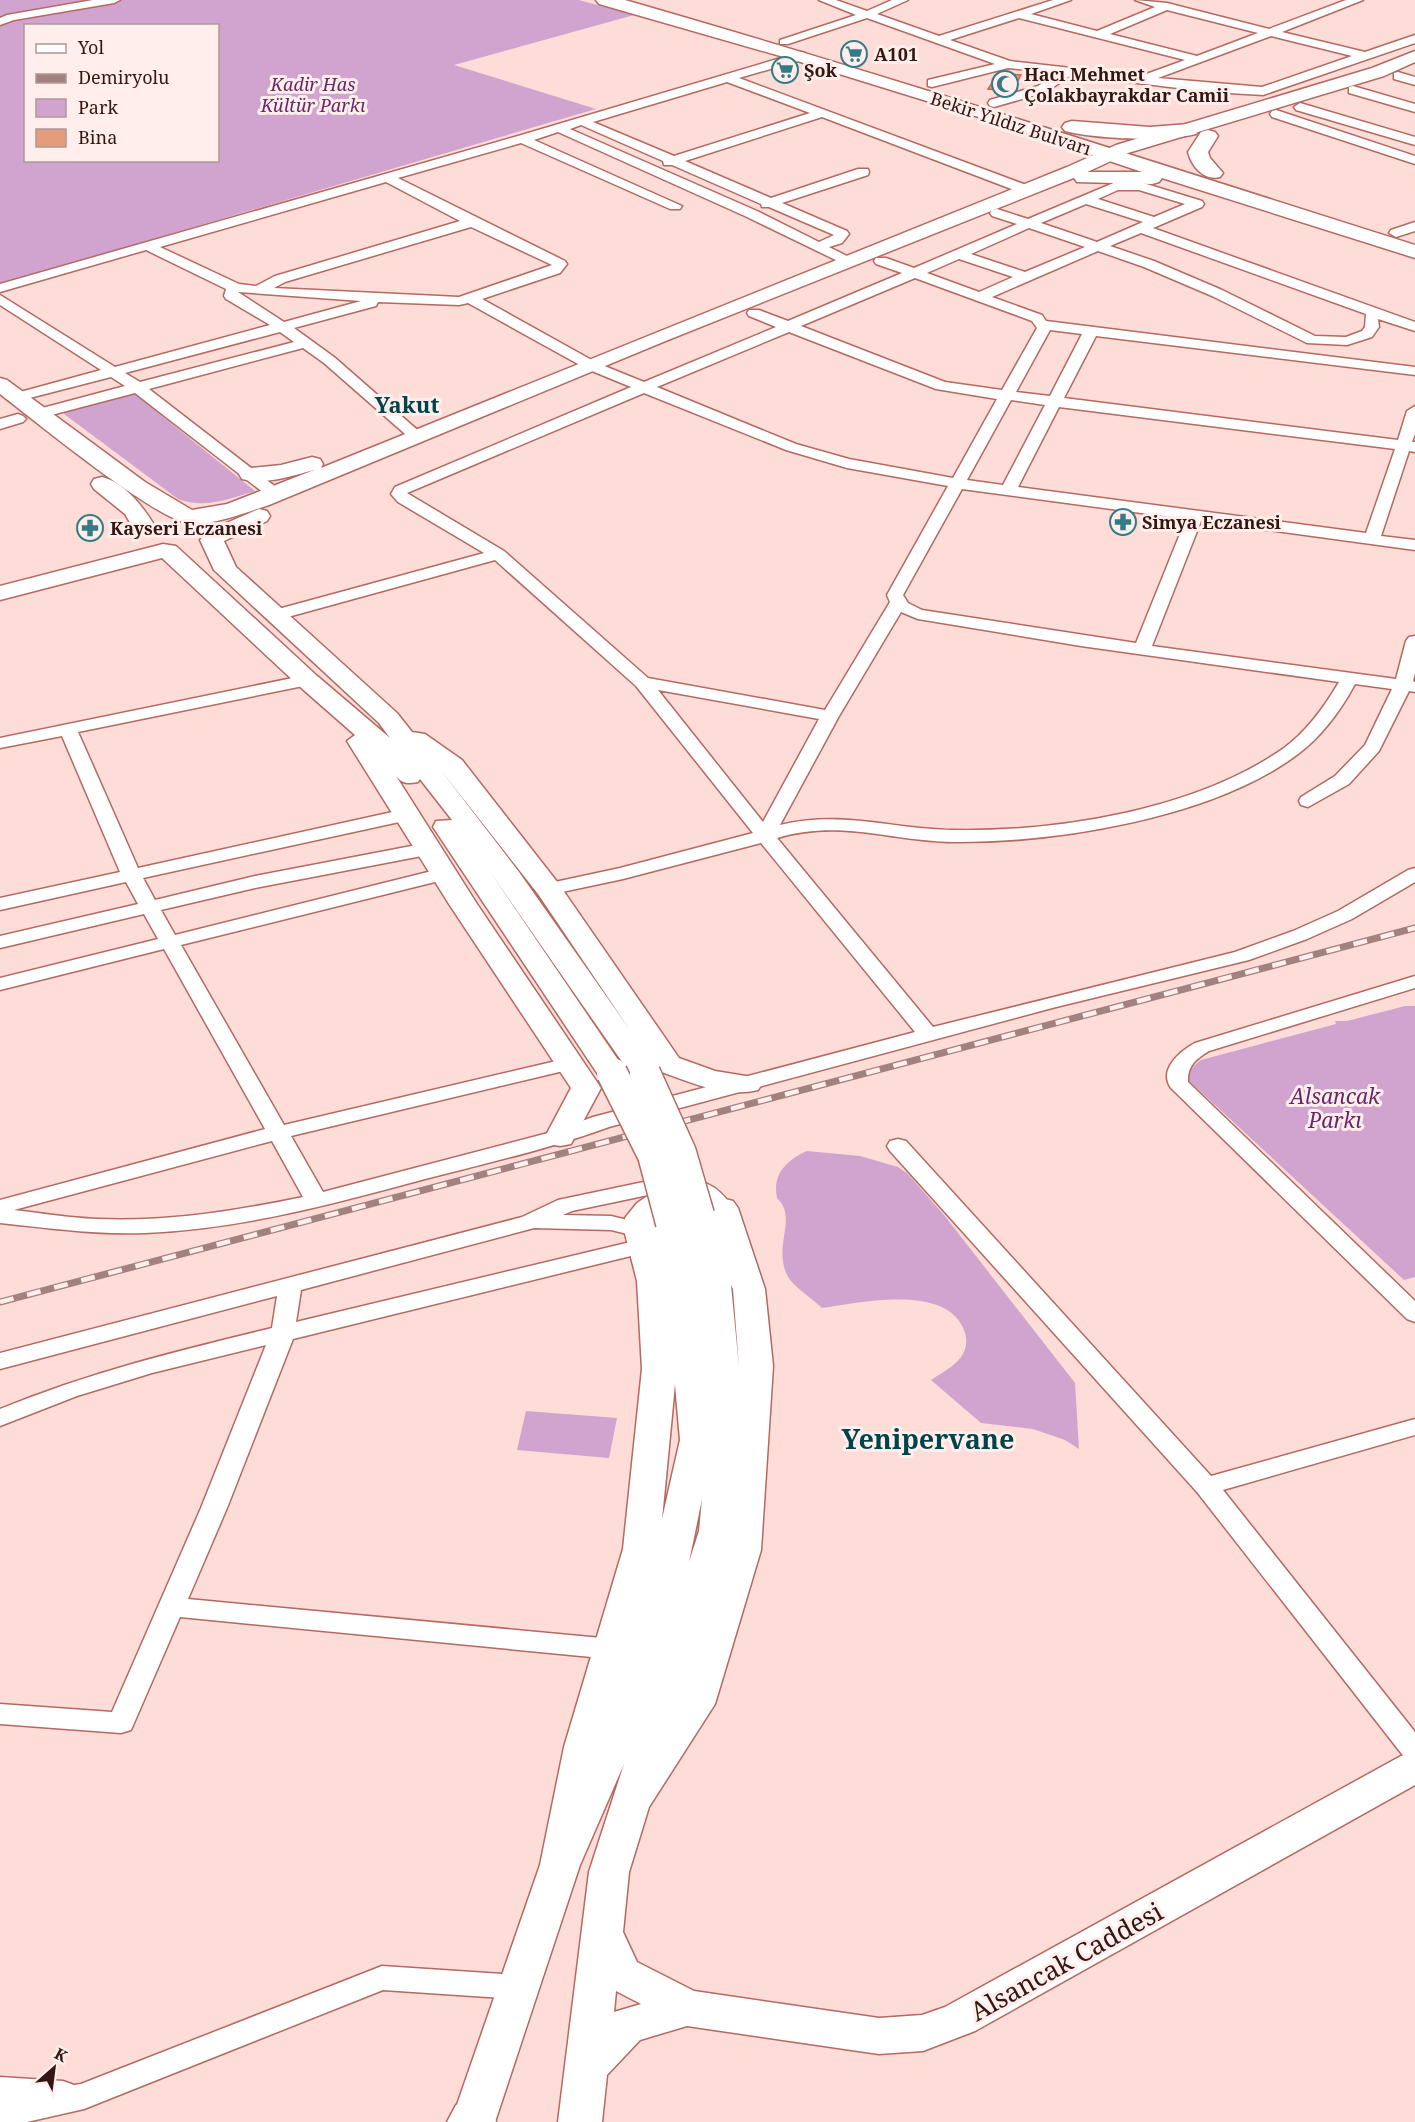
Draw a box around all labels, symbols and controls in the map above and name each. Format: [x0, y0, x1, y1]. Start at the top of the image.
legend [24, 24, 219, 162]
text: Yol [77, 35, 104, 59]
supermarket icon: A101 [839, 39, 869, 69]
place label: A101 [874, 42, 918, 66]
supermarket icon: Şok [770, 55, 800, 85]
place label: Şok [804, 58, 837, 82]
place label: Hacı Mehmet Çolakbayrakdar Camii [1024, 62, 1230, 107]
text: Demiryolu [78, 65, 170, 89]
mosque icon: Hacı Mehmet Çolakbayrakdar Camii [990, 69, 1020, 99]
park label: Kadir Has Kültür Parkı [260, 72, 366, 117]
street label: Bekir Yıldız Bulvarı [928, 86, 1095, 160]
text: Park [78, 95, 118, 119]
text: Bina [78, 125, 117, 149]
district label: Yakut [375, 389, 439, 419]
pharmacy icon: Simya Eczanesi [1108, 507, 1138, 537]
place label: Simya Eczanesi [1142, 510, 1282, 534]
pharmacy icon: Kayseri Eczanesi [75, 513, 105, 543]
place label: Kayseri Eczanesi [110, 516, 263, 540]
park label: Alsancak Parkı [1288, 1082, 1381, 1134]
district label: Yenipervane [842, 1420, 1014, 1457]
street label: Alsancak Caddesi [963, 1893, 1169, 2029]
north arrow [24, 2038, 84, 2098]
text: K [51, 2042, 72, 2067]

